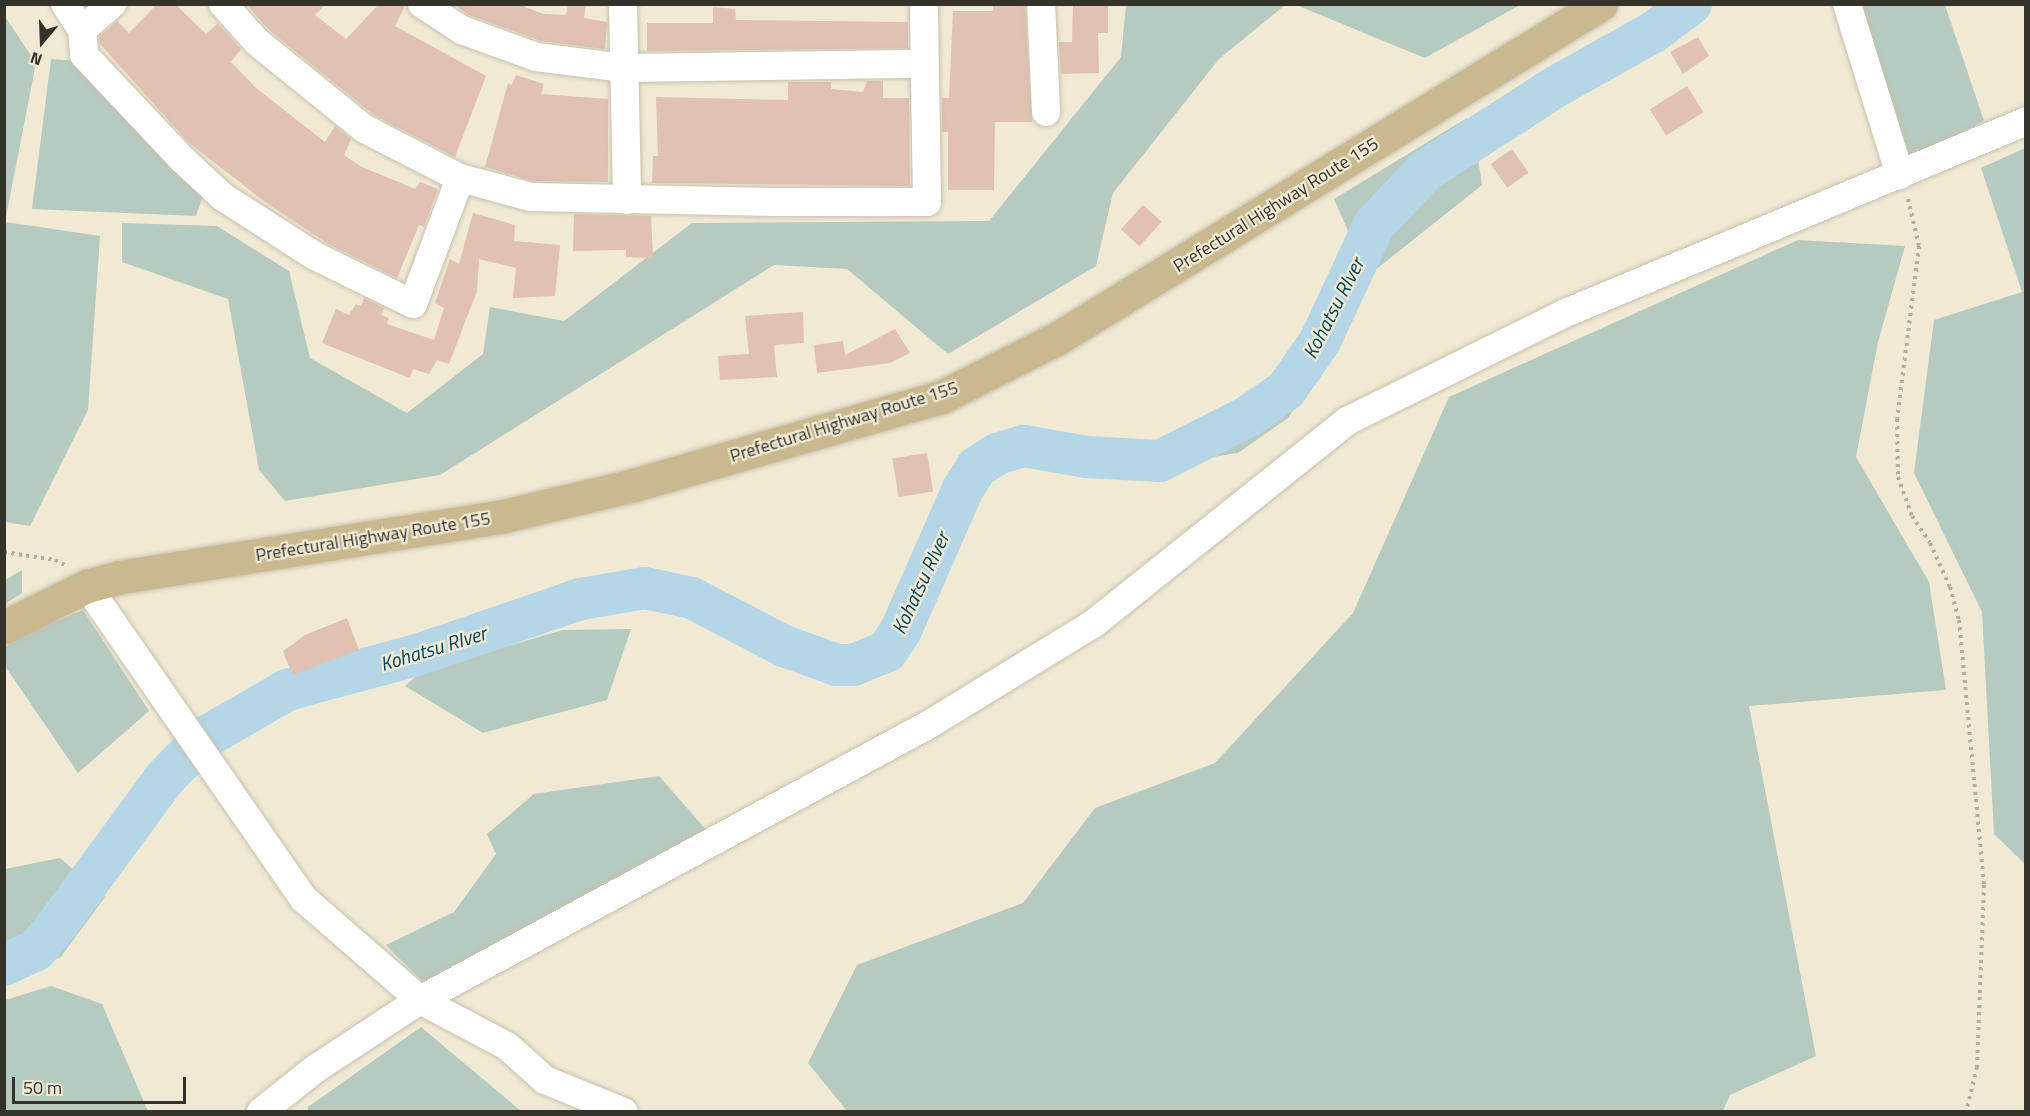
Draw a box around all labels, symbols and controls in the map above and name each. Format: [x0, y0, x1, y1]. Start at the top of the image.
north arrow [12, 12, 72, 72]
text: N [27, 46, 45, 72]
street label: Prefectural Highway Route 155 [1170, 133, 1382, 277]
water label: Kohatsu RIver [1297, 254, 1369, 362]
street label: Prefectural Highway Route 155 [727, 377, 961, 467]
street label: Prefectural Highway Route 155 [254, 508, 492, 566]
water label: Kohatsu RIver [886, 528, 954, 638]
water label: Kohatsu RIver [377, 621, 489, 675]
scale bar [15, 1065, 189, 1103]
text: 50 m [23, 1074, 62, 1101]

